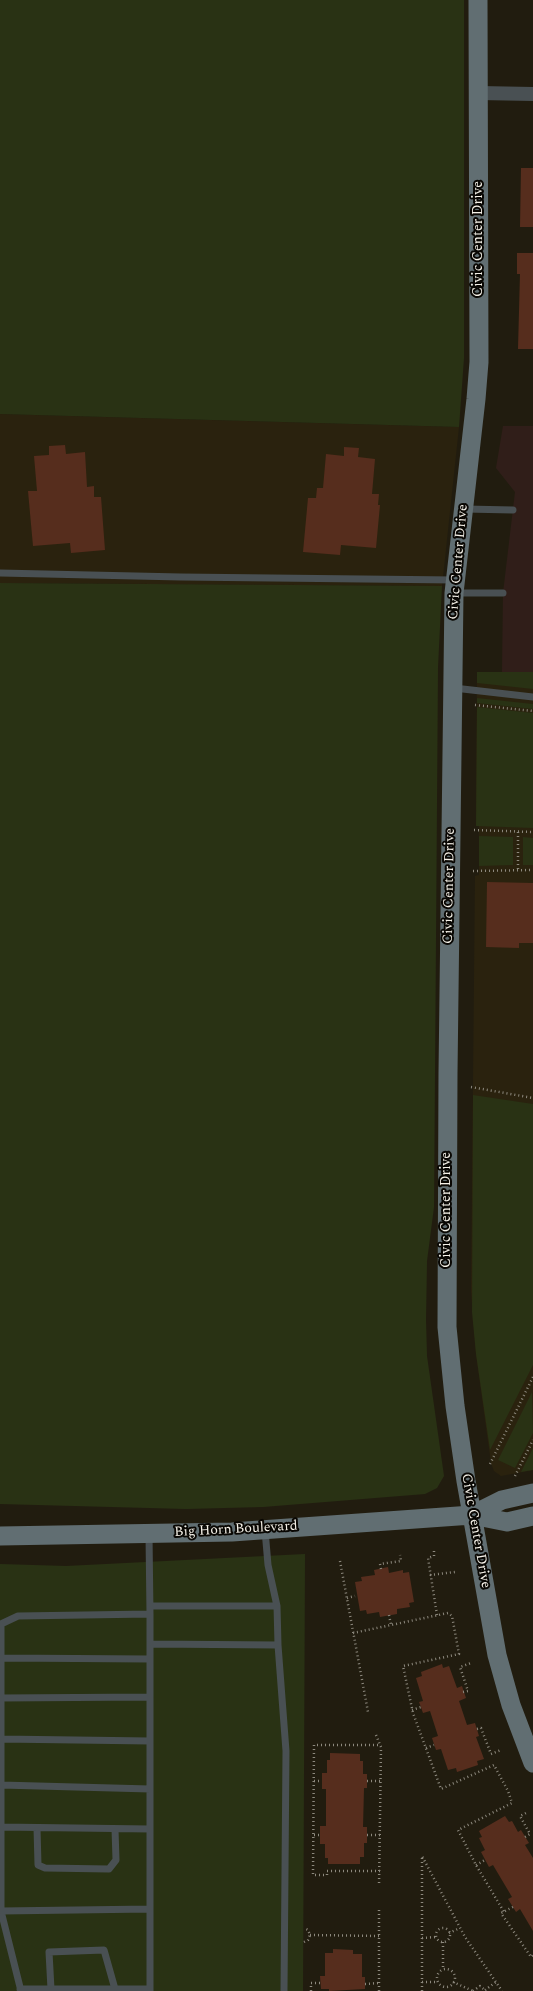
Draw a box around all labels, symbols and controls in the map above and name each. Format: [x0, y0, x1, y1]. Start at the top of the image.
street label: Civic Center Drive [471, 181, 487, 297]
street label: Civic Center Drive [446, 503, 472, 621]
street label: Civic Center Drive [441, 828, 459, 944]
street label: Civic Center Drive [439, 1152, 455, 1268]
street label: Civic Center Drive [457, 1472, 493, 1590]
street label: Big Horn Boulevard [174, 1518, 298, 1542]

